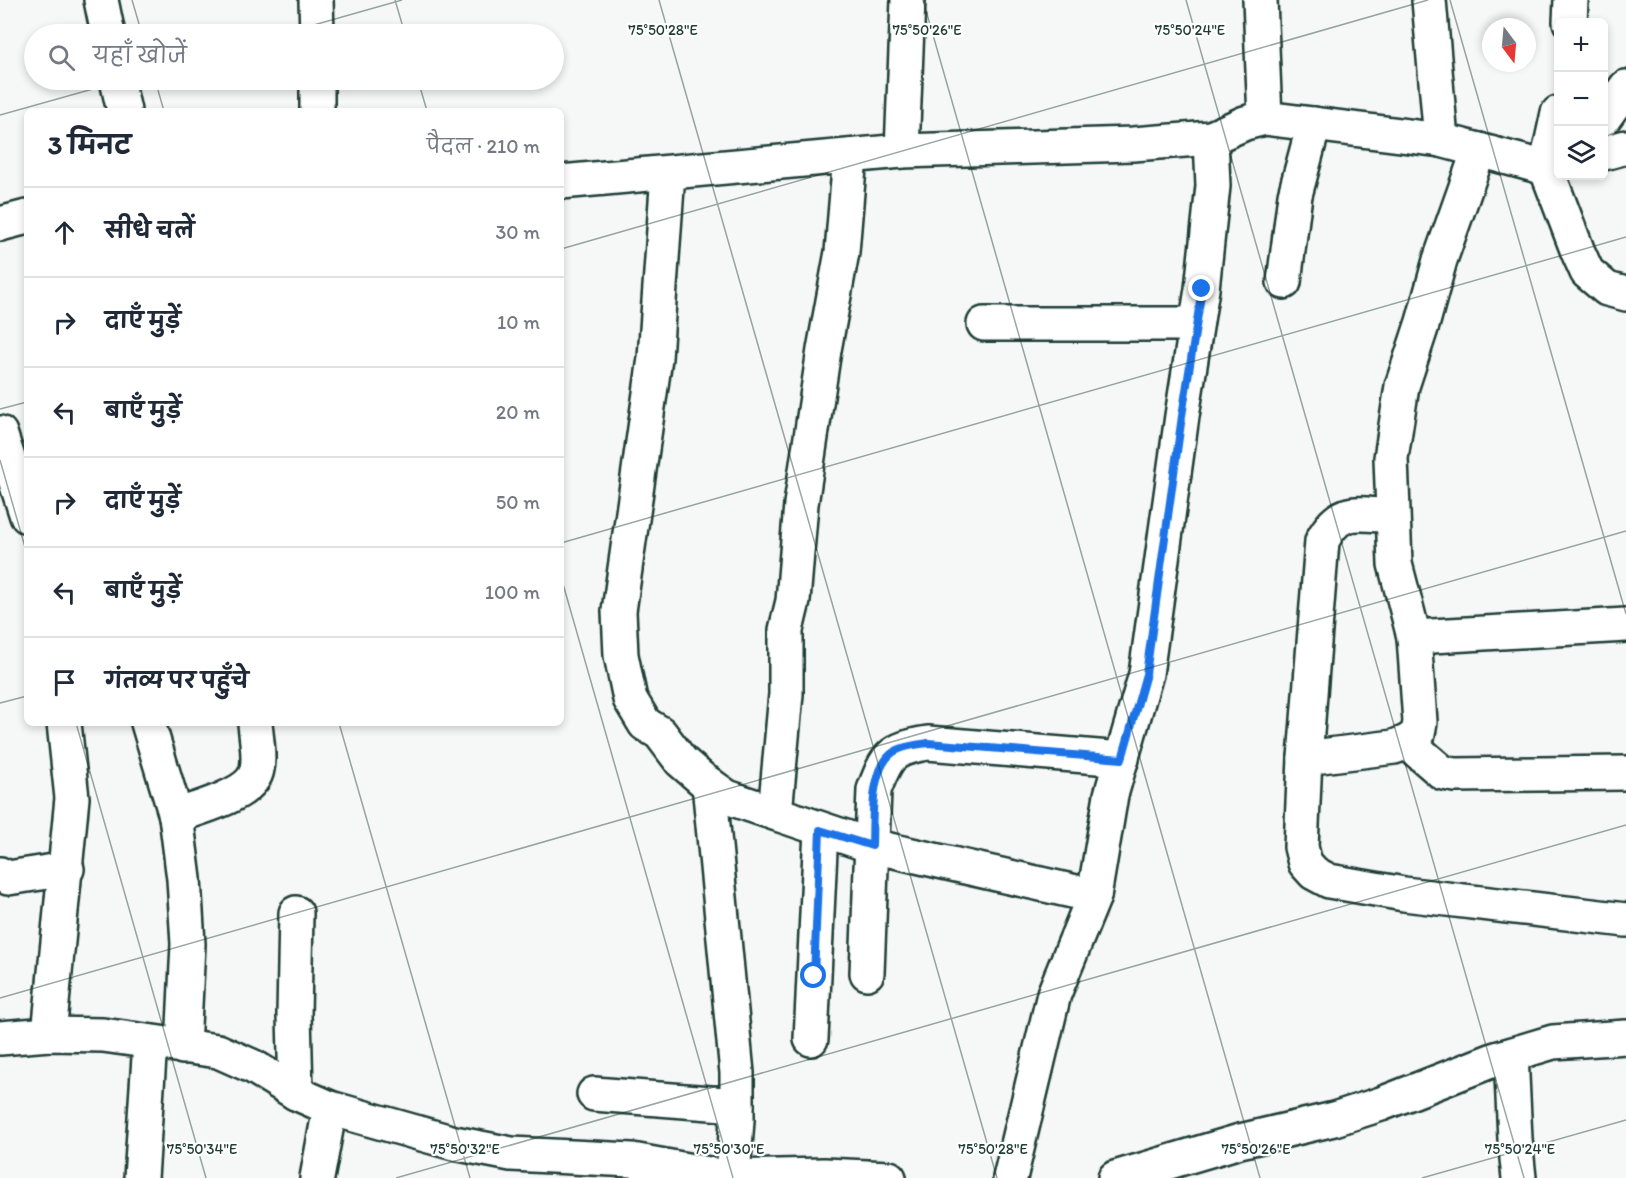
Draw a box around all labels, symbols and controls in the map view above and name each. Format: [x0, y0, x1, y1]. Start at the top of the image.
north arrow [1482, 18, 1536, 72]
map controls [1554, 18, 1608, 180]
button: + [1554, 18, 1608, 72]
text: 75°50'28"E [628, 21, 698, 39]
text: 75°50'26"E [892, 21, 962, 39]
text: 75°50'24"E [1155, 21, 1225, 39]
search box [24, 24, 564, 90]
icon: search [45, 41, 78, 74]
text: यहाँ खोजें [93, 42, 187, 69]
button: − [1554, 72, 1608, 126]
button: layers [1554, 126, 1608, 180]
text: 3 मिनट [48, 129, 131, 161]
text: पैदल · 210 m [427, 134, 540, 158]
icon: ahead [48, 216, 81, 249]
text: सीधे चलें [105, 217, 194, 244]
text: 30 m [495, 220, 540, 244]
route end [1188, 275, 1214, 301]
icon: right [48, 306, 81, 339]
text: दाएँ मुड़ें [105, 307, 181, 334]
text: 10 m [497, 310, 540, 334]
icon: left [48, 396, 81, 429]
text: बाएँ मुड़ें [105, 397, 182, 424]
text: 20 m [496, 400, 540, 424]
icon: right [48, 486, 81, 519]
text: दाएँ मुड़ें [105, 487, 181, 514]
text: 50 m [496, 490, 540, 514]
icon: left [48, 576, 81, 609]
text: बाएँ मुड़ें [105, 577, 182, 604]
text: 100 m [485, 580, 540, 604]
icon: arrive [48, 666, 81, 699]
text: गंतव्य पर पहुँचे [105, 667, 249, 694]
route start [800, 962, 826, 988]
text: 75°50'34"E [167, 1140, 237, 1158]
text: 75°50'32"E [430, 1140, 500, 1158]
text: 75°50'30"E [694, 1140, 764, 1158]
text: 75°50'28"E [958, 1140, 1028, 1158]
text: 75°50'26"E [1221, 1140, 1291, 1158]
text: 75°50'24"E [1485, 1140, 1555, 1158]

